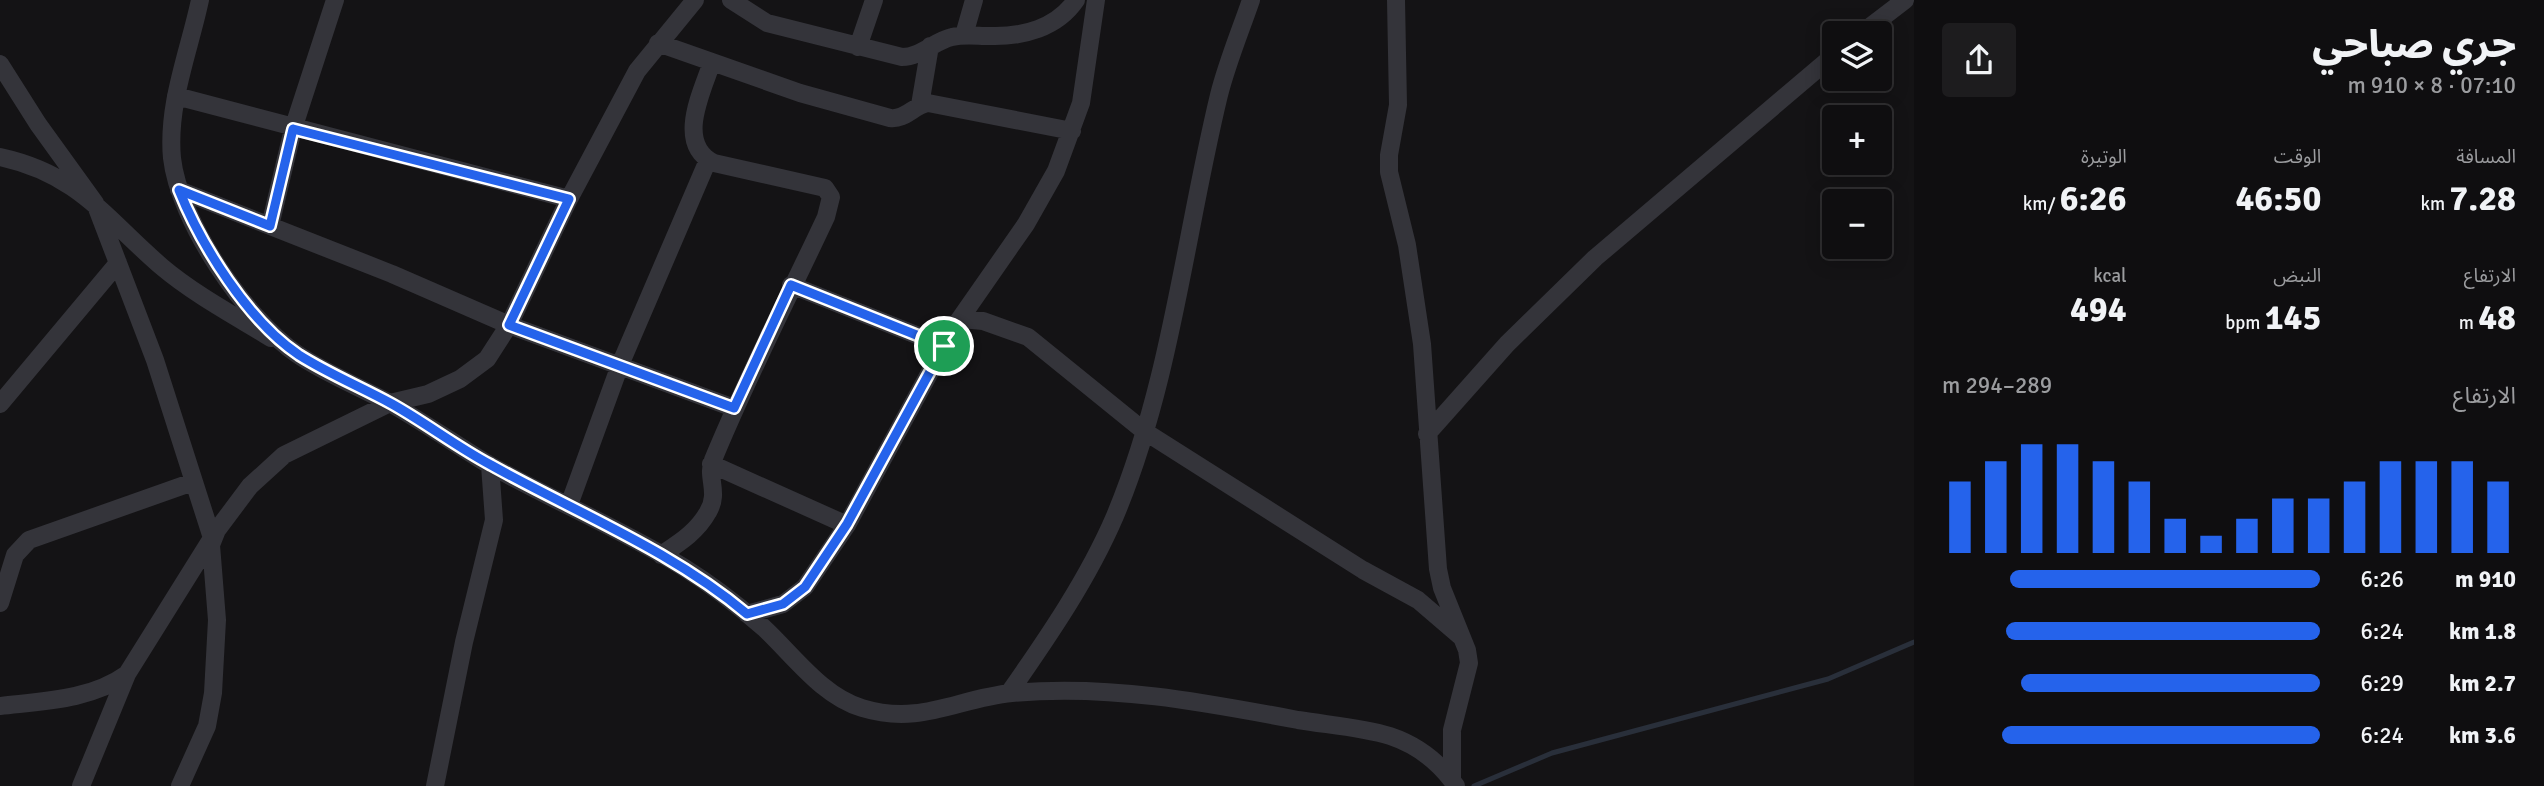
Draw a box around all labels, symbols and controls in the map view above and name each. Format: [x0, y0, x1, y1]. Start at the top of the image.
map controls [1822, 21, 1892, 259]
button: layers [1822, 21, 1892, 91]
text: جري صباحي [2312, 21, 2516, 68]
button: share [1942, 23, 2016, 97]
text: 07:10 · 8 × 910 m [2347, 71, 2516, 100]
button: + [1822, 105, 1892, 175]
text: الوتيرة [2081, 145, 2127, 169]
text: الوقت [2274, 145, 2321, 169]
text: المسافة [2456, 145, 2516, 169]
text: 6:26 [2060, 177, 2127, 220]
text: 46:50 [2235, 177, 2321, 220]
text: 7.28 [2449, 177, 2516, 220]
button: − [1822, 189, 1892, 259]
text: /km [2023, 192, 2060, 216]
text: km [2420, 192, 2449, 216]
text: kcal [2093, 264, 2127, 288]
text: النبض [2273, 264, 2321, 288]
text: الارتفاع [2464, 264, 2516, 288]
text: 494 [2070, 288, 2127, 331]
text: 145 [2265, 296, 2321, 339]
text: 48 [2478, 296, 2516, 339]
text: bpm [2225, 311, 2265, 335]
text: m [2459, 311, 2478, 335]
pin [914, 316, 974, 376]
icon: arrive [925, 327, 963, 365]
text: 289–294 m [1942, 371, 2052, 400]
text: الارتفاع [2453, 381, 2516, 410]
text: 6:26 [2361, 565, 2404, 594]
text: 910 m [2455, 565, 2516, 594]
text: 6:24 [2361, 617, 2404, 646]
text: 1.8 km [2449, 617, 2516, 646]
text: 6:29 [2361, 669, 2404, 698]
text: 2.7 km [2449, 669, 2516, 698]
text: 6:24 [2361, 721, 2404, 750]
text: 3.6 km [2449, 721, 2516, 750]

